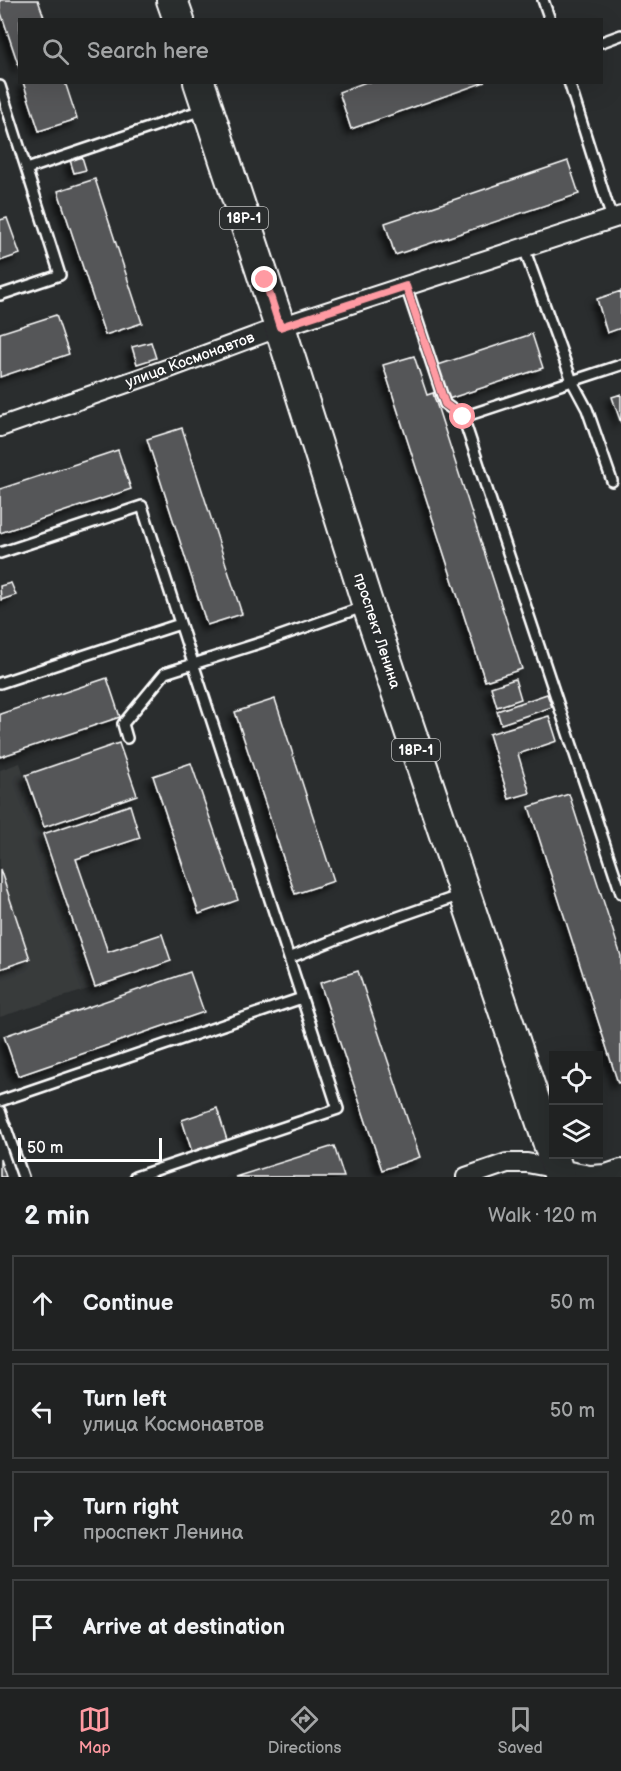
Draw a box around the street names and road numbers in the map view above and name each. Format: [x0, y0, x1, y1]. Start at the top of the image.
road number: 18Р-1 [220, 207, 268, 229]
street label: улица Космонавтов [123, 328, 257, 392]
street label: проспект Ленина [349, 571, 405, 691]
road number: 18Р-1 [392, 739, 440, 761]

